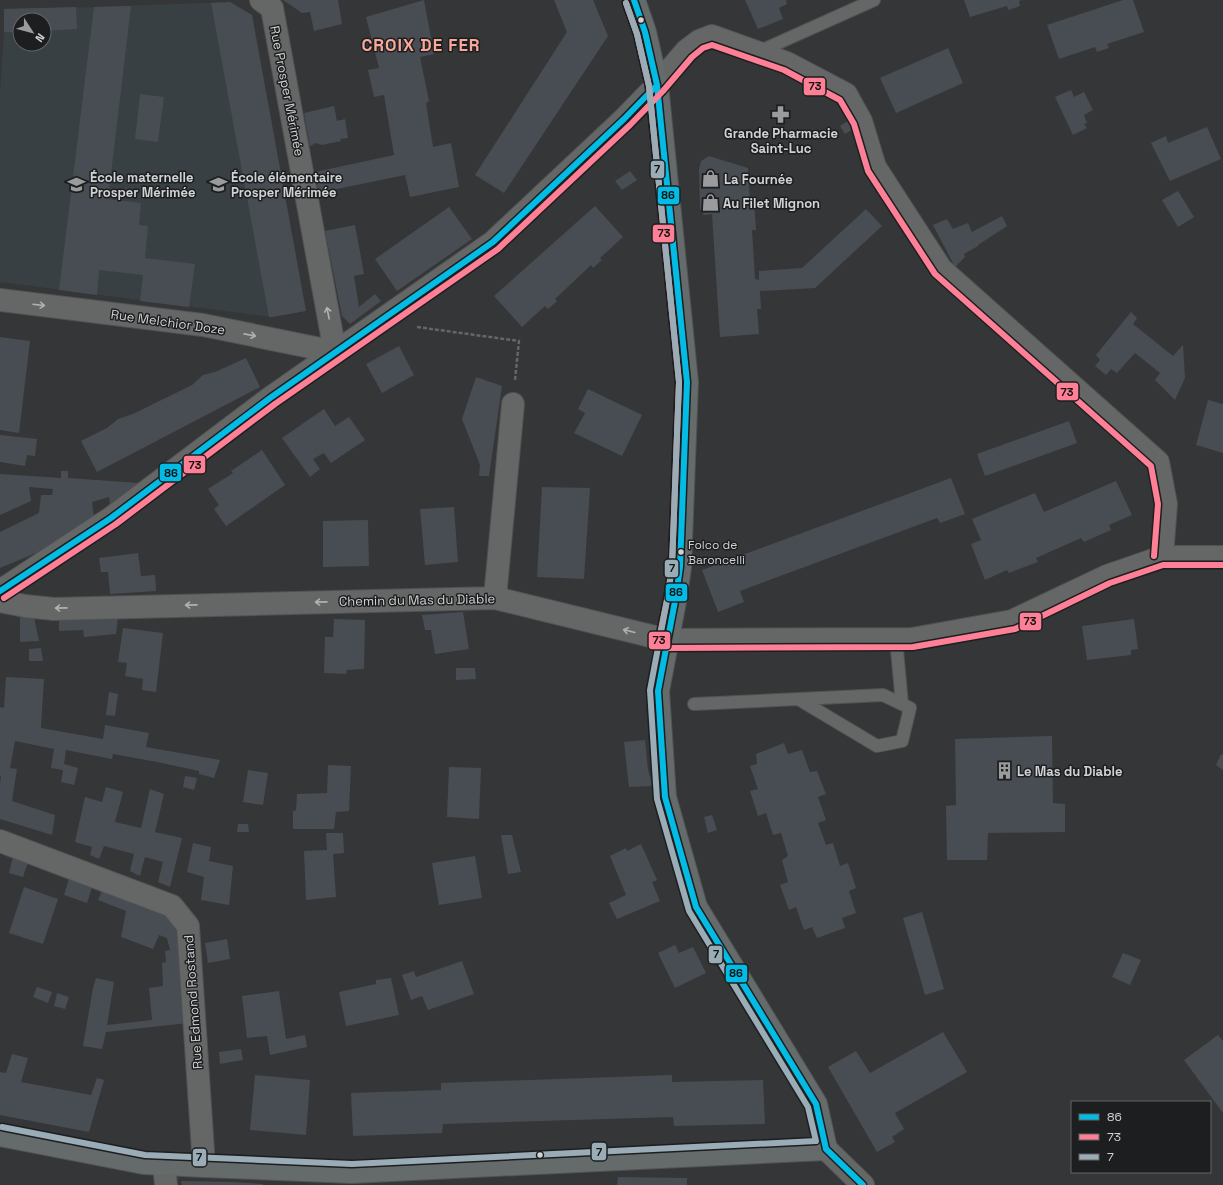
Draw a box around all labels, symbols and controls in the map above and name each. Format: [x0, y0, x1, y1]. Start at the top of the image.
north arrow [12, 12, 52, 52]
unlabelled marker [636, 15, 646, 25]
street label: Rue Prosper Mérimée [266, 24, 308, 158]
text: N [32, 31, 48, 45]
district label: CROIX DE FER [361, 34, 481, 56]
line badge: 73 [803, 77, 826, 96]
text: 73 [809, 79, 822, 93]
pharmacy icon: Grande Pharmacie Saint-Luc [771, 104, 791, 124]
place label: Grande Pharmacie Saint-Luc [724, 125, 838, 157]
line badge: 7 [650, 160, 665, 179]
text: 7 [654, 162, 660, 176]
place label: École maternelle Prosper Mérimée [90, 169, 195, 201]
place label: École élémentaire Prosper Mérimée [231, 169, 342, 201]
shop icon: La Fournée [701, 169, 721, 189]
place label: La Fournée [724, 171, 793, 188]
school or university icon: École maternelle Prosper Mérimée [67, 174, 87, 194]
school or university icon: École élémentaire Prosper Mérimée [208, 174, 228, 194]
line badge: 86 [657, 186, 680, 205]
text: 86 [661, 188, 675, 202]
shop icon: Au Filet Mignon [700, 193, 720, 213]
place label: Au Filet Mignon [723, 195, 820, 212]
line badge: 73 [652, 224, 675, 243]
text: 73 [658, 226, 671, 240]
one-way arrow [32, 301, 45, 308]
street label: Rue Melchior Doze [110, 306, 226, 338]
one-way arrow [324, 307, 332, 320]
one-way arrow [244, 331, 257, 339]
line badge: 73 [1056, 382, 1079, 401]
text: 73 [1061, 385, 1074, 399]
line badge: 73 [183, 455, 206, 474]
text: 73 [189, 458, 202, 472]
line badge: 86 [159, 463, 182, 482]
text: 86 [164, 466, 178, 480]
place label: Folco de Baroncelli [688, 537, 745, 568]
marker: Folco de Baroncelli [676, 547, 686, 557]
line badge: 7 [664, 559, 679, 578]
text: 7 [669, 561, 675, 575]
line badge: 86 [665, 583, 688, 602]
text: 86 [669, 585, 683, 599]
street label: Chemin du Mas du Diable [339, 590, 495, 610]
one-way arrow [315, 598, 328, 606]
one-way arrow [185, 601, 198, 609]
one-way arrow [55, 605, 68, 612]
line badge: 73 [1019, 612, 1042, 631]
text: 73 [1024, 614, 1037, 628]
one-way arrow [623, 626, 636, 634]
line badge: 73 [648, 631, 671, 650]
text: 73 [653, 633, 666, 647]
building icon: Le Mas du Diable [994, 761, 1014, 781]
place label: Le Mas du Diable [1017, 763, 1122, 780]
street label: Rue Edmond Rostand [180, 934, 206, 1070]
line badge: 7 [708, 945, 723, 964]
text: 7 [713, 947, 719, 961]
line badge: 86 [725, 964, 748, 983]
text: 86 [729, 966, 743, 980]
legend [1071, 1101, 1211, 1173]
text: 86 [1107, 1109, 1122, 1125]
text: 73 [1107, 1129, 1121, 1145]
line badge: 7 [591, 1142, 607, 1161]
text: 7 [596, 1145, 602, 1159]
line badge: 7 [192, 1148, 207, 1167]
text: 7 [1107, 1149, 1114, 1165]
text: 7 [196, 1150, 202, 1164]
unlabelled marker [535, 1150, 545, 1160]

